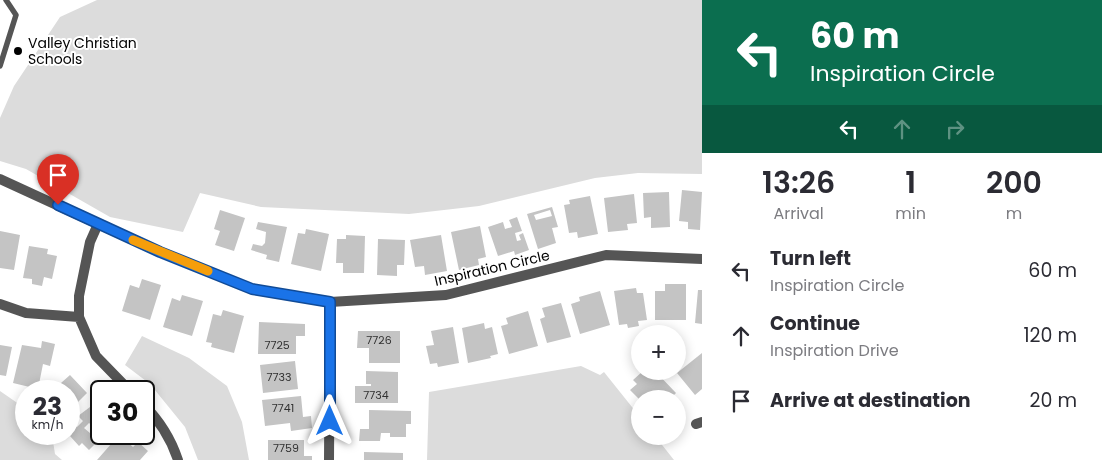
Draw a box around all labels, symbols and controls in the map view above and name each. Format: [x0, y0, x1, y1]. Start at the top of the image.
text: 60 m [810, 11, 900, 60]
icon: left [727, 20, 792, 85]
place label: Valley Christian Schools [28, 33, 137, 69]
marker: Valley Christian Schools [12, 45, 24, 57]
text: Inspiration Circle [810, 58, 995, 89]
icon: left [835, 115, 863, 143]
icon: ahead [888, 115, 916, 143]
icon: right [941, 115, 969, 143]
pin [37, 154, 79, 205]
icon: arrive [44, 161, 72, 189]
text: 13:26 [762, 161, 835, 204]
text: 1 [905, 161, 916, 204]
text: 200 [986, 161, 1042, 204]
text: Arrival [773, 202, 824, 225]
text: min [895, 202, 926, 225]
text: m [1006, 202, 1022, 225]
street label: Inspiration Circle [432, 245, 552, 291]
text: Turn left [770, 245, 851, 272]
icon: left [727, 257, 755, 285]
text: 60 m [1028, 257, 1077, 284]
text: Inspiration Circle [770, 274, 904, 297]
text: Continue [770, 310, 860, 337]
icon: ahead [727, 322, 755, 350]
text: 120 m [1023, 322, 1077, 349]
map controls [631, 325, 686, 445]
button: + [631, 325, 686, 380]
house number: 7726 [366, 332, 392, 348]
house number: 7725 [264, 337, 290, 353]
text: Inspiration Drive [770, 339, 899, 362]
house number: 7733 [267, 369, 291, 385]
speed limit sign: 30 [90, 380, 155, 445]
house number: 7734 [363, 387, 389, 403]
icon: arrive [727, 387, 755, 415]
text: Arrive at destination [770, 387, 971, 414]
text: 20 m [1029, 387, 1077, 414]
text: 23 [33, 389, 62, 424]
button: − [631, 390, 686, 445]
position arrow [303, 394, 355, 446]
house number: 7741 [272, 400, 294, 416]
text: km/h [32, 416, 63, 433]
house number: 7759 [273, 440, 299, 456]

